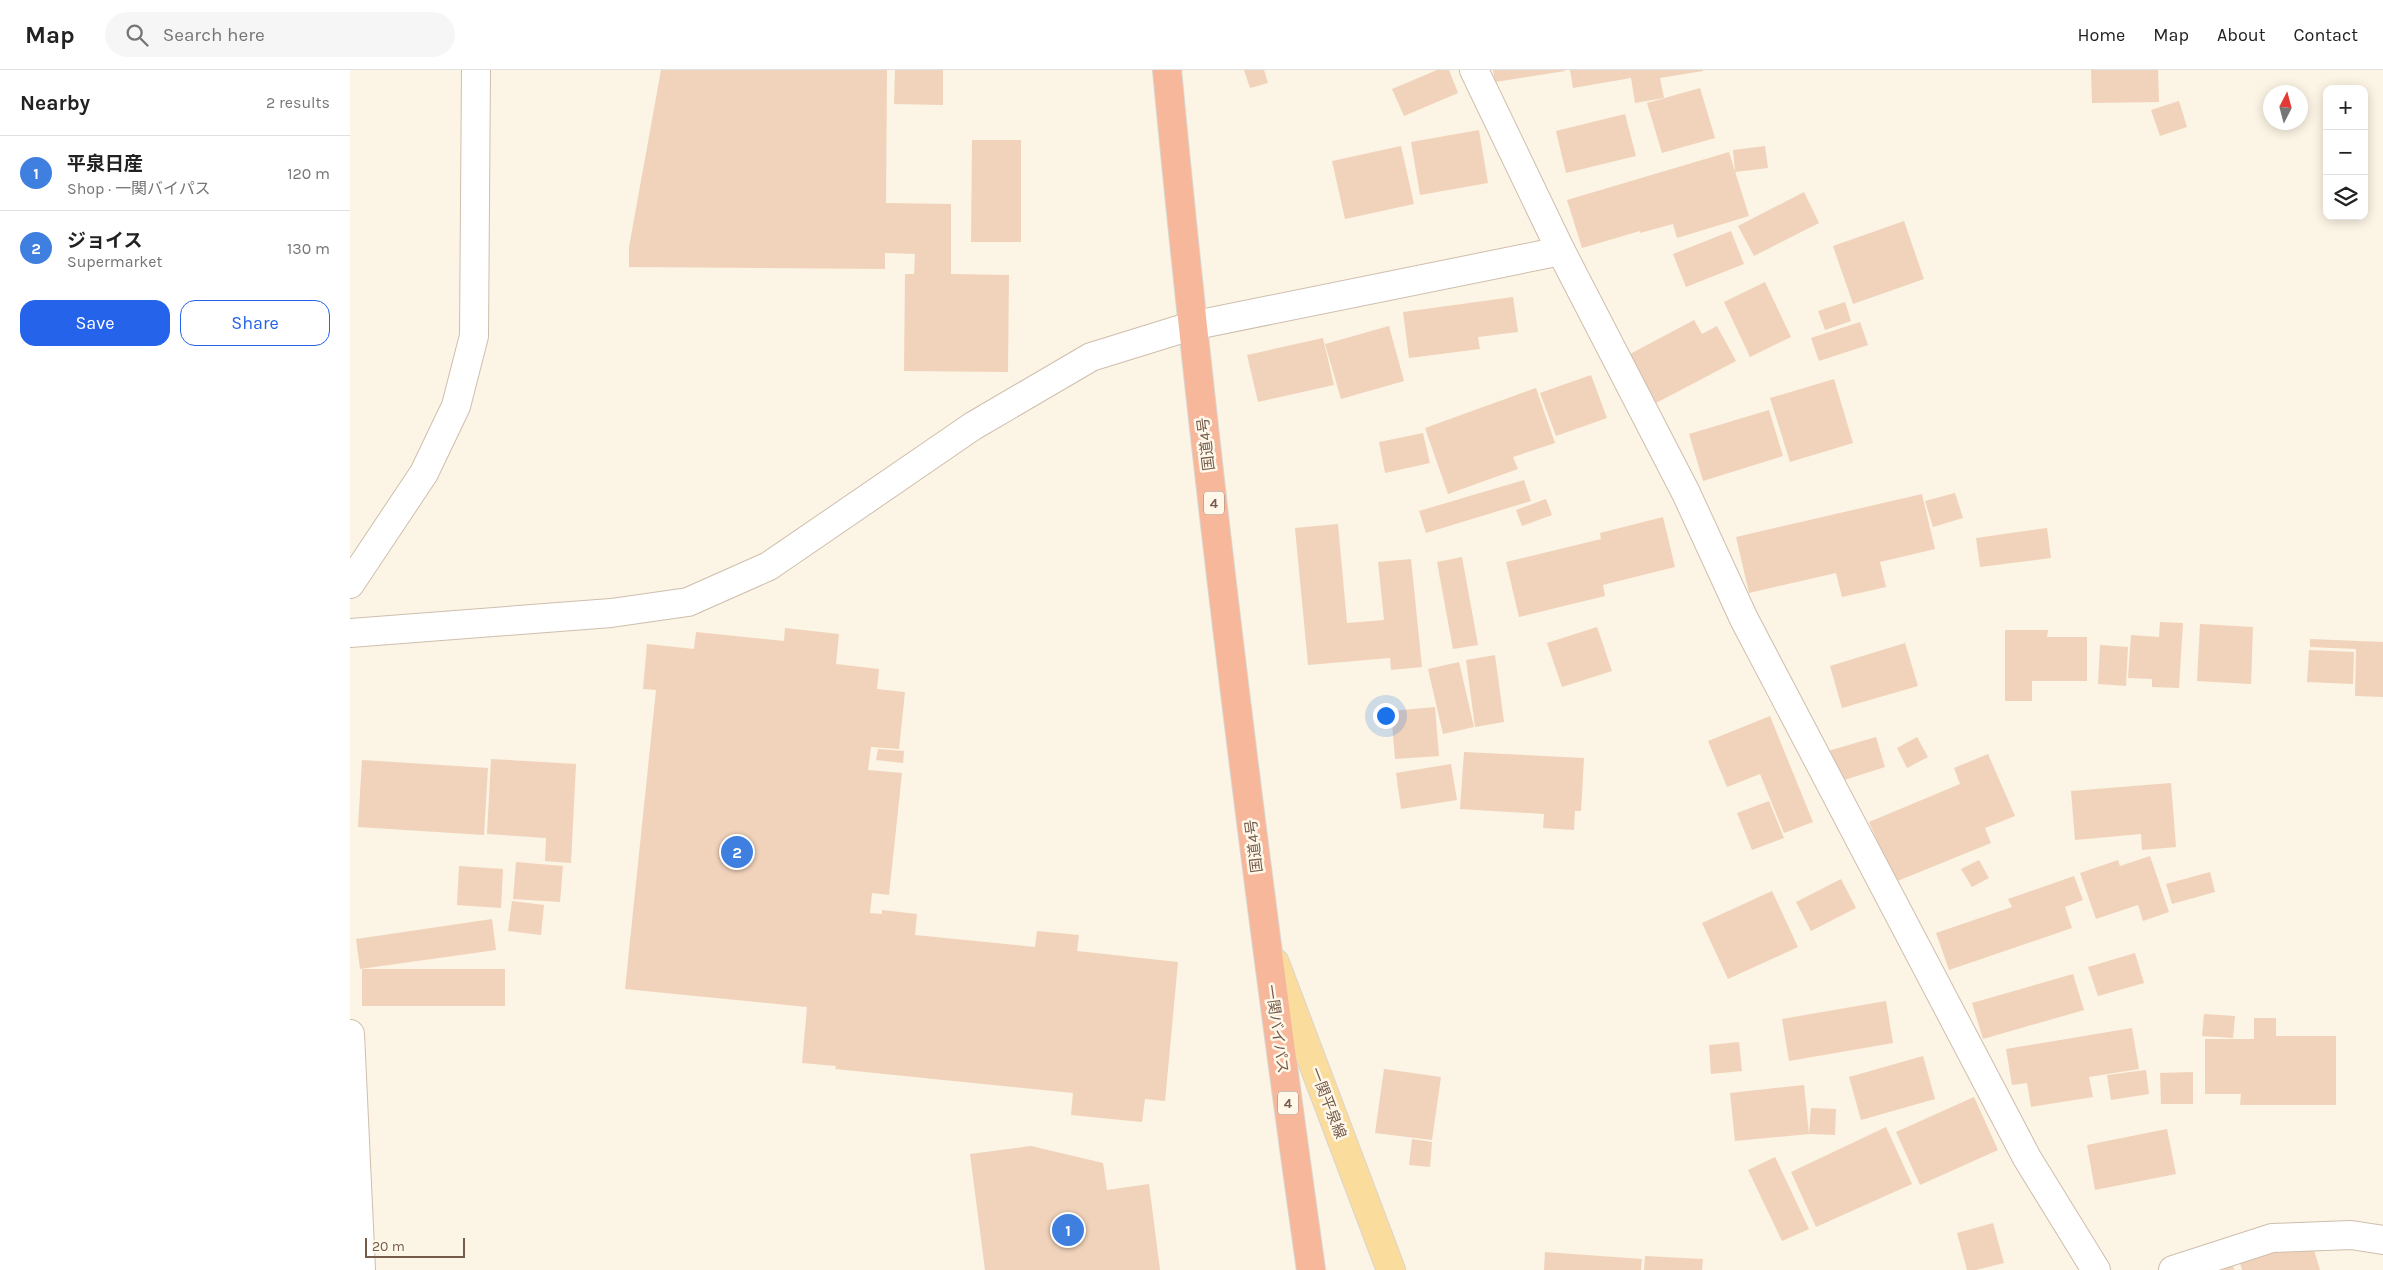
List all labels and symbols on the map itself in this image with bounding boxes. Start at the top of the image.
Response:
north arrow [2263,85,2308,130]
street label: 国道4号 [1194,416,1218,472]
road number: 4 [1204,492,1224,514]
your location [1373,703,1399,729]
street label: 国道4号 [1242,818,1266,874]
pin: 2 [721,833,753,871]
street label: 一関バイパス [1262,983,1292,1075]
street label: 一関平泉線 [1306,1065,1350,1141]
road number: 4 [1278,1091,1298,1114]
pin: 1 [1052,1211,1084,1249]
scale bar [365,1235,465,1258]

